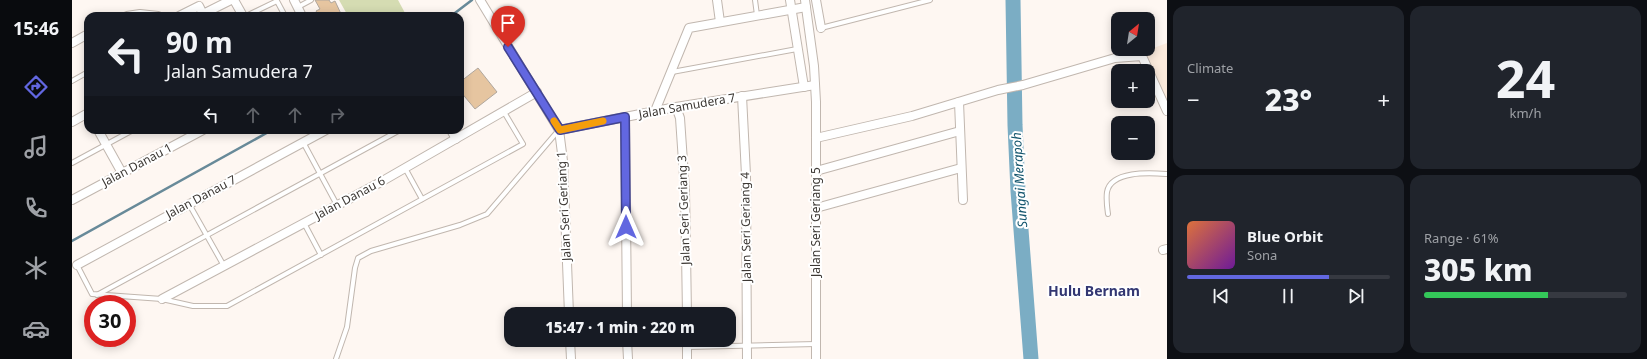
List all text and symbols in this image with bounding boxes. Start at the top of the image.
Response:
pin [491,6,525,47]
icon: arrive [497,12,519,34]
north arrow [1111,12,1155,56]
map controls [1111,12,1155,160]
text: 15:46 [13,16,59,40]
text: 90 m [166,23,233,61]
icon: left [100,28,152,80]
text: 24 [1496,42,1555,113]
text: Jalan Samudera 7 [166,59,313,83]
text: Climate [1187,59,1233,77]
button: + [1111,64,1155,108]
icon: directions [22,73,50,101]
text: 23° [1265,79,1312,120]
text: − [1187,84,1200,114]
text: + [1377,84,1390,114]
street label: Jalan Samudera 7 [636,89,737,123]
icon: left [200,104,222,126]
icon: ahead [242,104,264,126]
icon: ahead [284,104,306,126]
icon: right [326,104,348,126]
text: km/h [1510,104,1541,122]
button: − [1111,116,1155,160]
water label: Sungai Merapoh [1007,132,1031,228]
icon: music [22,133,50,161]
street label: Jalan Danau 1 [98,139,175,191]
street label: Jalan Seri Geriang 1 [552,151,575,262]
street label: Jalan Seri Geriang 3 [673,155,694,266]
street label: Jalan Seri Geriang 5 [807,167,824,278]
street label: Jalan Danau 7 [162,171,239,223]
street label: Jalan Danau 6 [311,172,388,224]
street label: Jalan Seri Geriang 4 [736,172,755,283]
icon: phone [22,194,50,222]
position arrow [605,206,647,248]
text: Blue Orbit [1247,226,1323,246]
text: Range · 61% [1424,229,1499,247]
text: Sona [1247,246,1277,264]
text: 305 km [1424,249,1533,290]
icon: climate [22,254,50,282]
district label: Hulu Bernam [1048,281,1140,300]
icon: previous [1210,285,1232,307]
icon: pause [1277,285,1299,307]
icon: next [1345,285,1367,307]
speed limit sign: 30 [84,295,136,347]
icon: car [22,315,50,343]
text: 15:47 · 1 min · 220 m [545,317,695,337]

